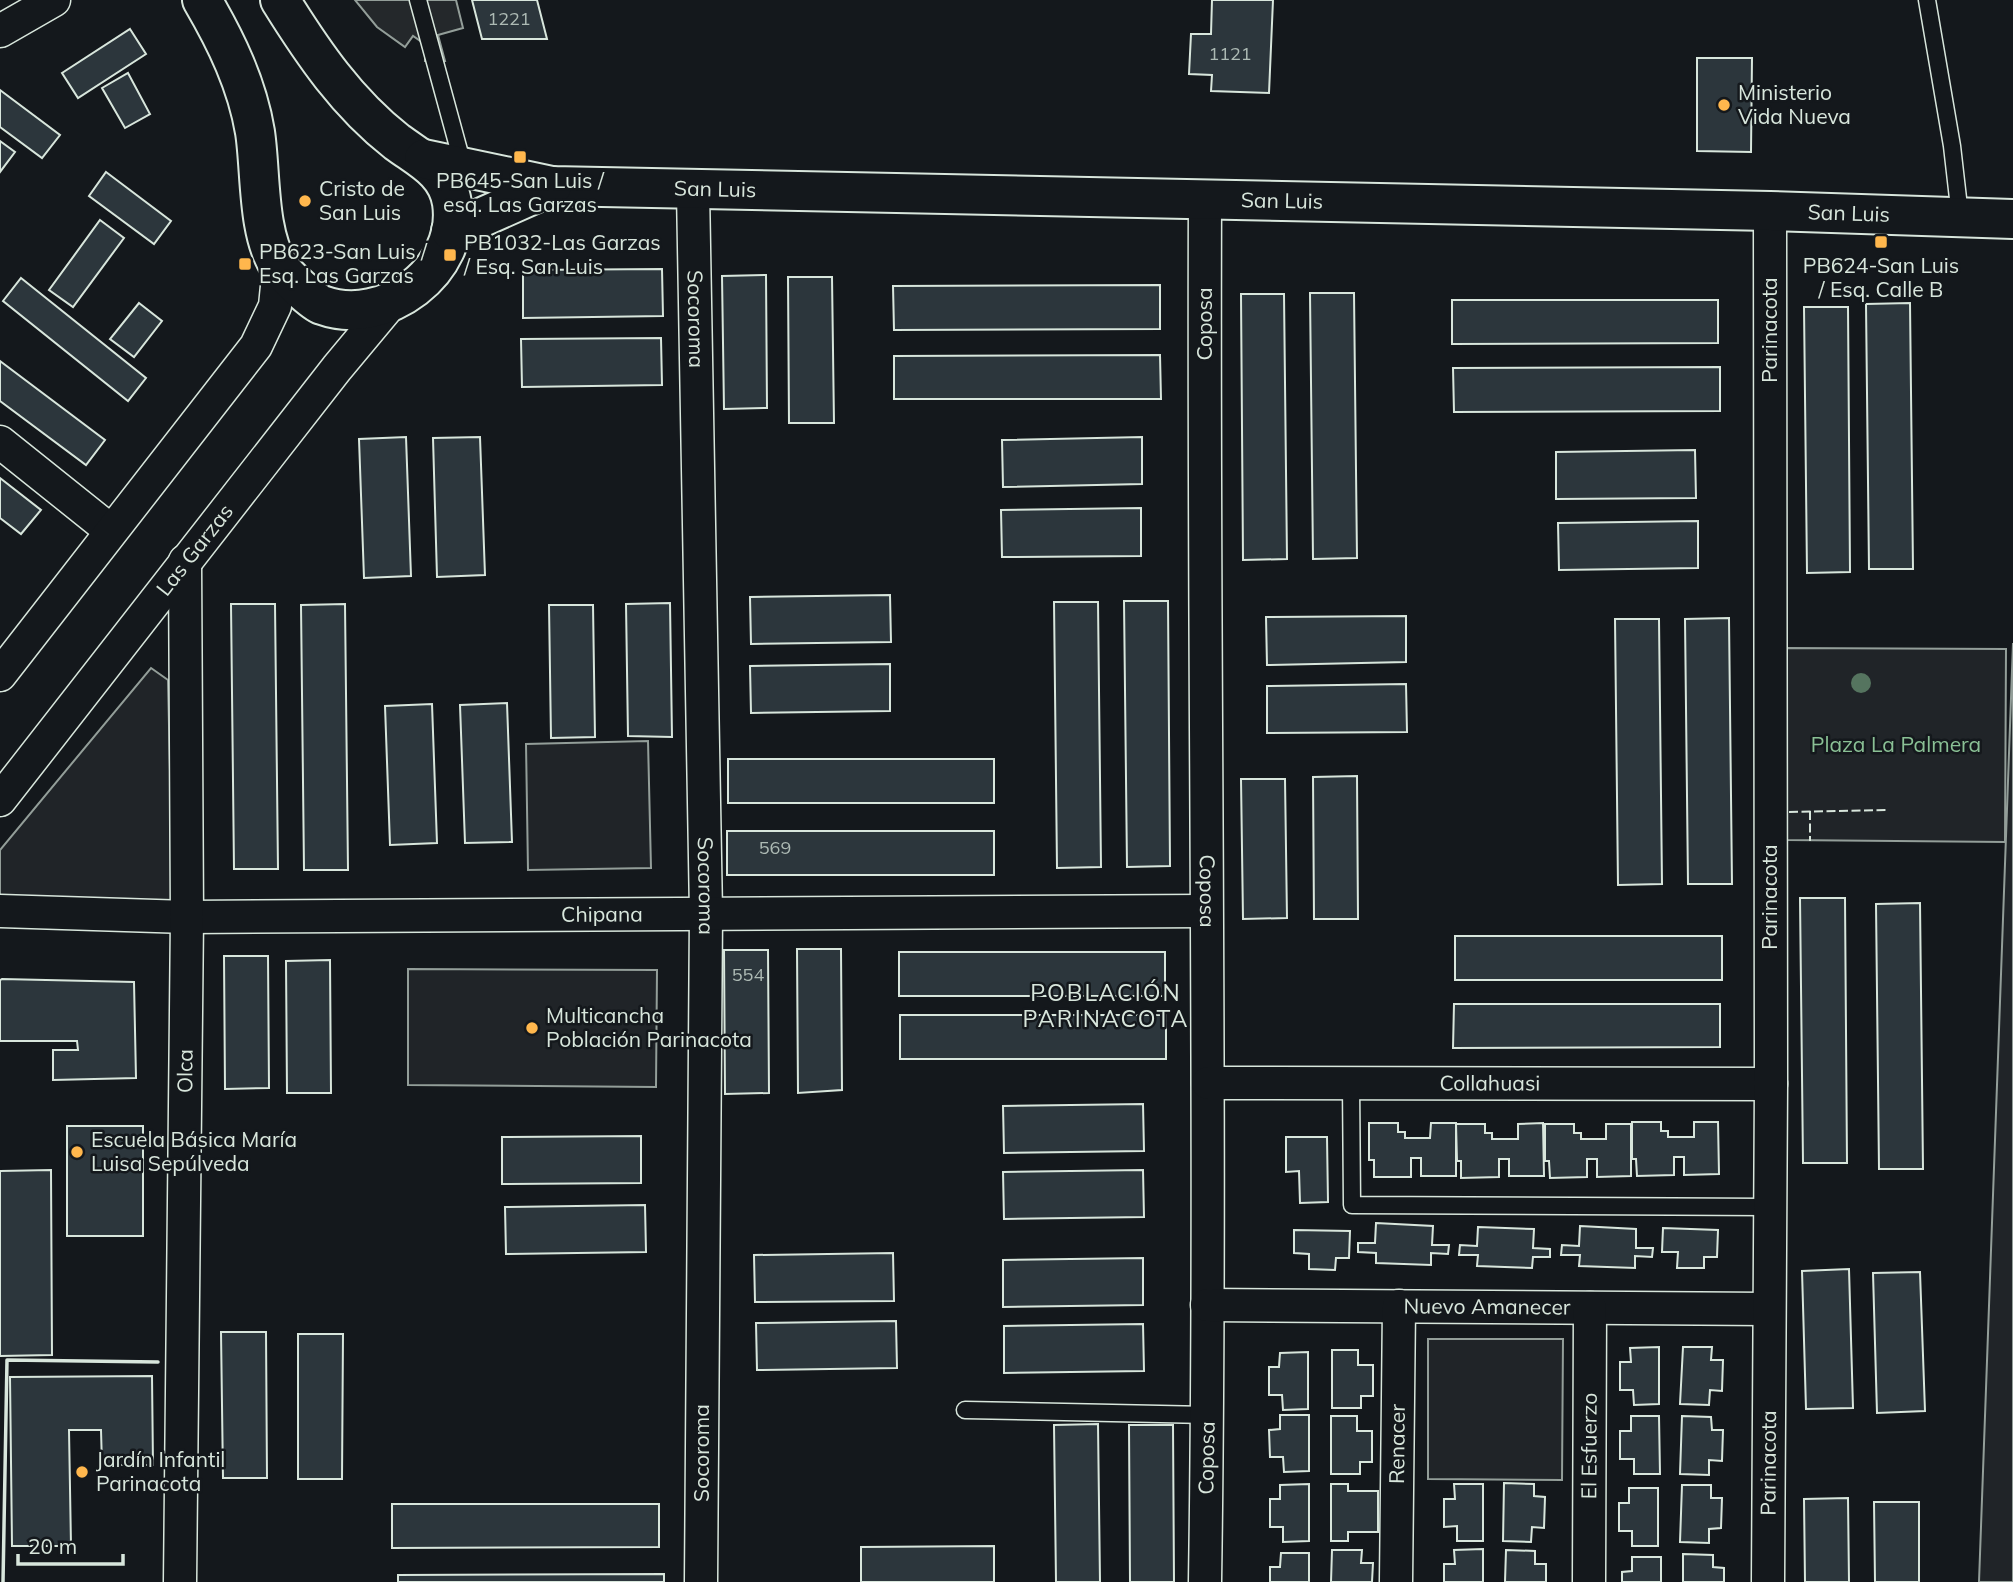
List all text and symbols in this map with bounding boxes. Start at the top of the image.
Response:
house number: 1221 [487,7,531,30]
house number: 1121 [1208,42,1252,65]
place label: Ministerio Vida Nueva [1738,79,1851,129]
marker: Ministerio Vida Nueva [1716,97,1732,113]
marker: PB645-San Luis / esq. Las Garzas [512,149,528,165]
place label: PB645-San Luis / esq. Las Garzas [436,167,605,217]
place label: Cristo de San Luis [319,175,405,225]
street label: San Luis [674,175,757,202]
street label: San Luis [1241,186,1323,214]
marker: Cristo de San Luis [297,193,313,209]
street label: San Luis [1807,198,1890,227]
place label: PB1032-Las Garzas / Esq. San Luis [463,229,661,279]
marker: PB624-San Luis / Esq. Calle B [1873,234,1889,250]
place label: PB623-San Luis / Esq. Las Garzas [259,238,428,288]
marker: PB1032-Las Garzas / Esq. San Luis [442,247,458,263]
place label: PB624-San Luis / Esq. Calle B [1803,252,1959,302]
marker: PB623-San Luis / Esq. Las Garzas [237,256,253,272]
street label: Socoroma [682,270,710,368]
street label: Parinacota [1756,277,1782,383]
street label: Coposa [1191,287,1217,361]
street label: Las Garzas [150,498,238,601]
park label: Plaza La Palmera [1811,731,1981,757]
house number: 569 [759,836,791,859]
street label: Socoroma [693,837,720,935]
street label: Parinacota [1756,844,1782,950]
street label: Coposa [1195,854,1221,928]
street label: Chipana [561,900,643,927]
house number: 554 [732,963,764,986]
district label: POBLACIÓN PARINACOTA [1023,978,1189,1033]
place label: Multicancha Población Parinacota [546,1002,752,1052]
marker: Multicancha Población Parinacota [524,1020,540,1036]
street label: Olca [171,1049,198,1093]
street label: Collahuasi [1440,1069,1540,1096]
place label: Escuela Básica María Luisa Sepúlveda [91,1126,297,1176]
marker: Escuela Básica María Luisa Sepúlveda [69,1144,85,1160]
street label: Nuevo Amanecer [1403,1292,1571,1320]
street label: El Esfuerzo [1575,1393,1602,1499]
street label: Socoroma [688,1404,714,1502]
street label: Renacer [1383,1404,1410,1484]
street label: Parinacota [1754,1410,1781,1516]
street label: Coposa [1192,1421,1220,1495]
place label: Jardín Infantil Parinacota [96,1446,225,1496]
marker: Jardín Infantil Parinacota [74,1464,90,1480]
scale bar [18,1522,122,1566]
text: 20 m [28,1533,77,1559]

